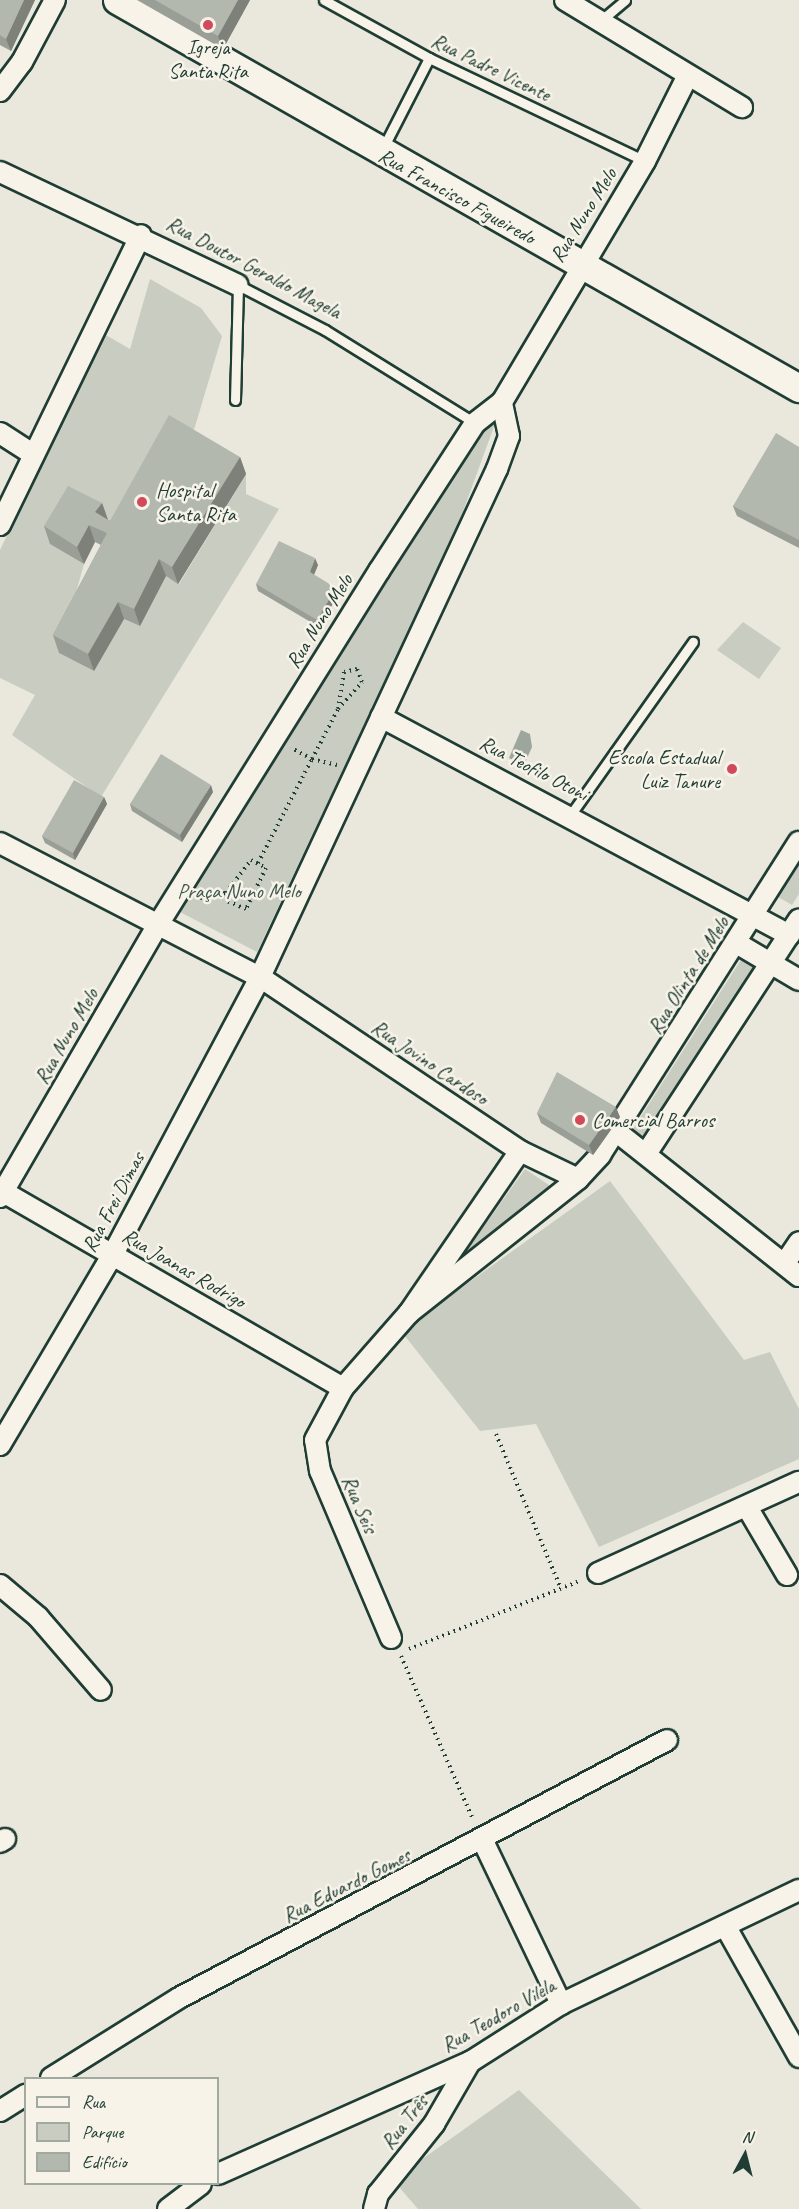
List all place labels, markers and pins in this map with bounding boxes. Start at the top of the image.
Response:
marker: Igreja Santa Rita [201,18,215,32]
place label: Igreja Santa Rita [168,34,248,84]
place label: Hospital Santa Rita [156,477,236,527]
marker: Hospital Santa Rita [133,493,151,511]
place label: Escola Estadual Luiz Tanure [607,744,720,794]
marker: Escola Estadual Luiz Tanure [725,762,739,776]
place label: Comercial Barros [592,1107,715,1133]
marker: Comercial Barros [573,1113,587,1127]

